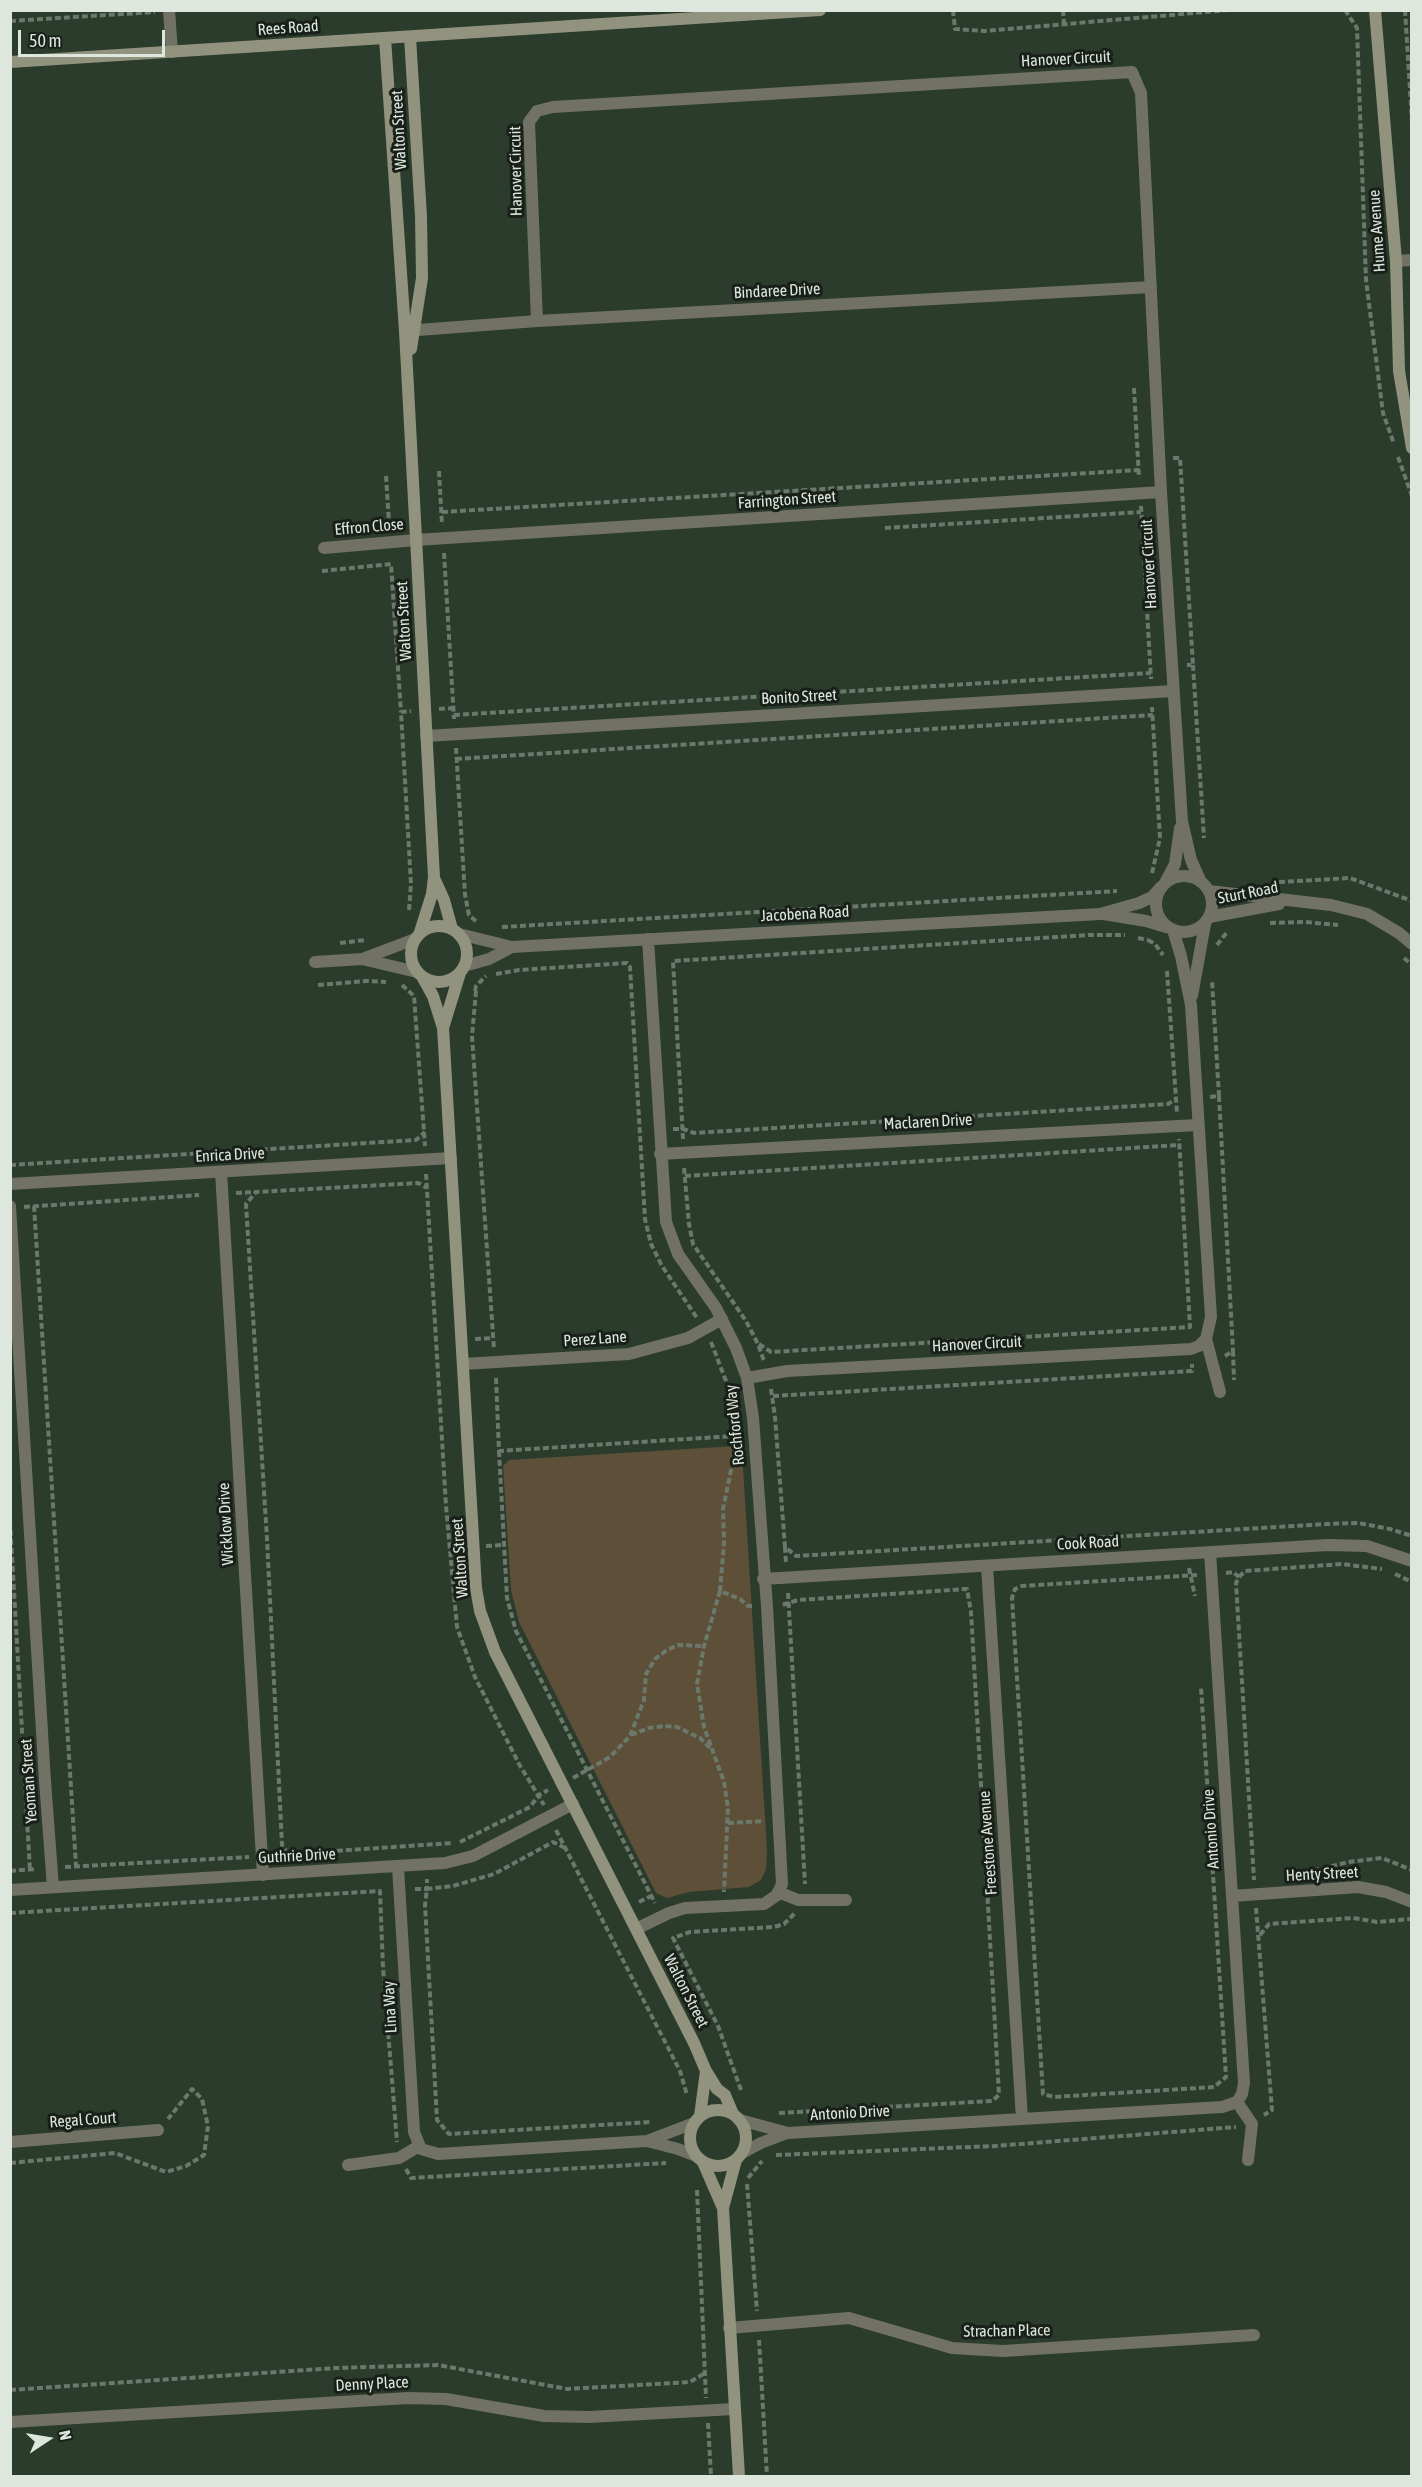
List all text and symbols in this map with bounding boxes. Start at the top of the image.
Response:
street label: Rees Road [257,16,319,40]
scale bar [21,18,168,56]
text: 50 m [29,30,61,51]
street label: Hanover Circuit [1021,47,1111,71]
street label: Walton Street [387,90,411,170]
street label: Hanover Circuit [506,126,526,216]
street label: Hume Avenue [1365,189,1389,273]
street label: Bindaree Drive [733,279,821,303]
street label: Farrington Street [737,487,837,513]
street label: Effron Close [334,514,404,540]
street label: Hanover Circuit [1137,519,1161,609]
street label: Walton Street [392,581,416,661]
street label: Bonito Street [761,685,837,709]
street label: Sturt Road [1216,878,1280,908]
street label: Jacobena Road [760,902,850,926]
street label: Maclaren Drive [883,1110,973,1134]
street label: Enrica Drive [195,1144,265,1166]
street label: Perez Lane [563,1327,627,1351]
street label: Hanover Circuit [932,1332,1022,1356]
street label: Rochford Way [721,1384,749,1466]
street label: Wicklow Drive [214,1482,238,1566]
street label: Walton Street [448,1518,472,1598]
street label: Cook Road [1057,1532,1119,1554]
street label: Yeoman Street [16,1738,42,1824]
street label: Antonio Drive [1199,1789,1223,1869]
street label: Freestone Avenue [975,1790,1001,1896]
street label: Guthrie Drive [258,1844,336,1868]
street label: Henty Street [1285,1863,1359,1885]
street label: Walton Street [659,1951,713,2031]
street label: Lina Way [379,1980,401,2034]
street label: Antonio Drive [810,2101,890,2125]
street label: Regal Court [49,2108,117,2132]
street label: Strachan Place [963,2321,1051,2341]
street label: Denny Place [335,2372,409,2396]
north arrow [18,2409,78,2469]
text: N [56,2429,75,2442]

